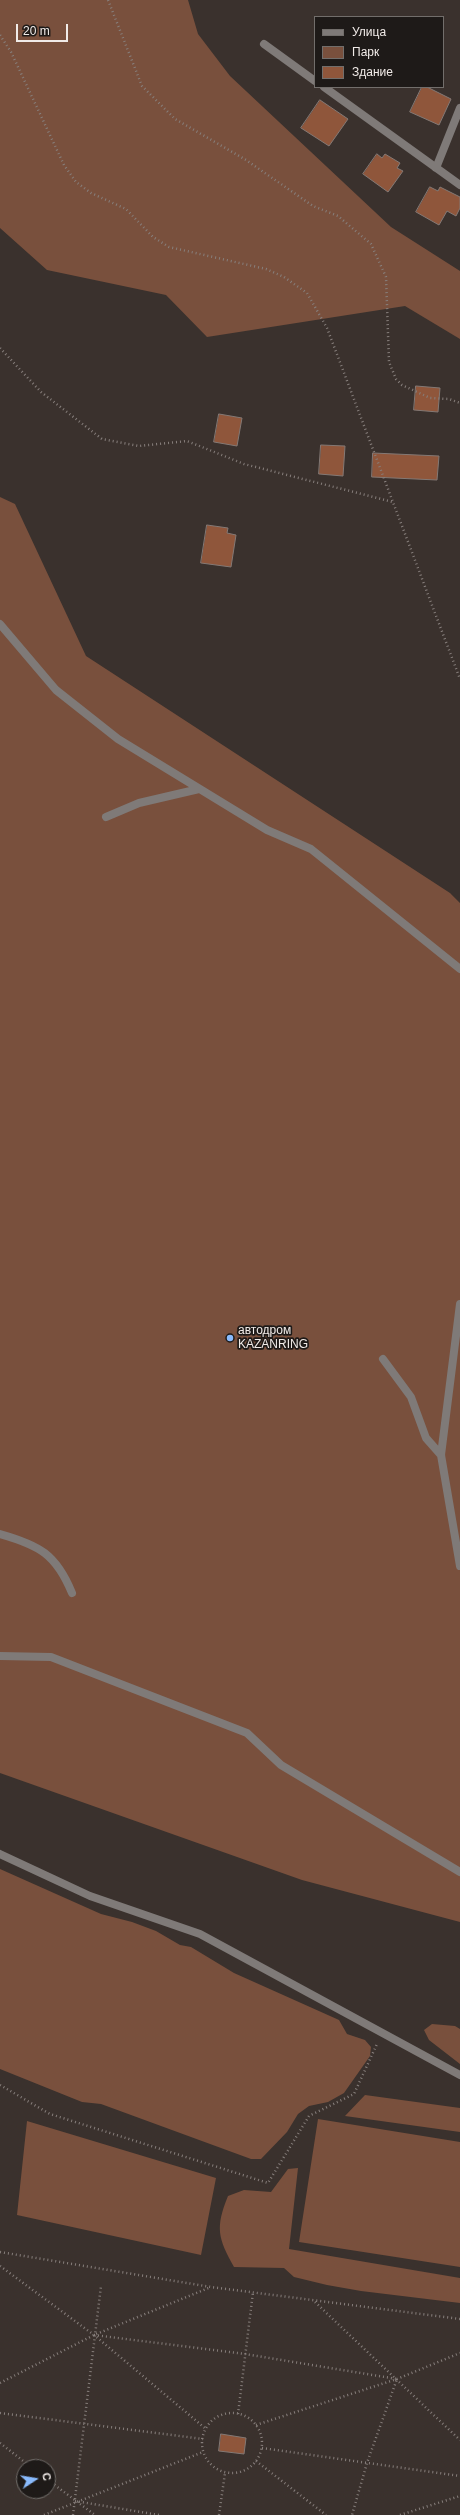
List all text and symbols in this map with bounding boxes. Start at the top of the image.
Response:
scale bar [18,16,70,42]
legend [314,16,444,88]
text: 20 m [23,24,50,38]
text: Улица [352,25,386,39]
text: Парк [352,45,379,59]
text: Здание [352,65,393,79]
place label: автодром KAZANRING [238,1324,308,1352]
marker: автодром KAZANRING [225,1333,235,1343]
north arrow [16,2459,56,2499]
text: С [40,2472,53,2482]

